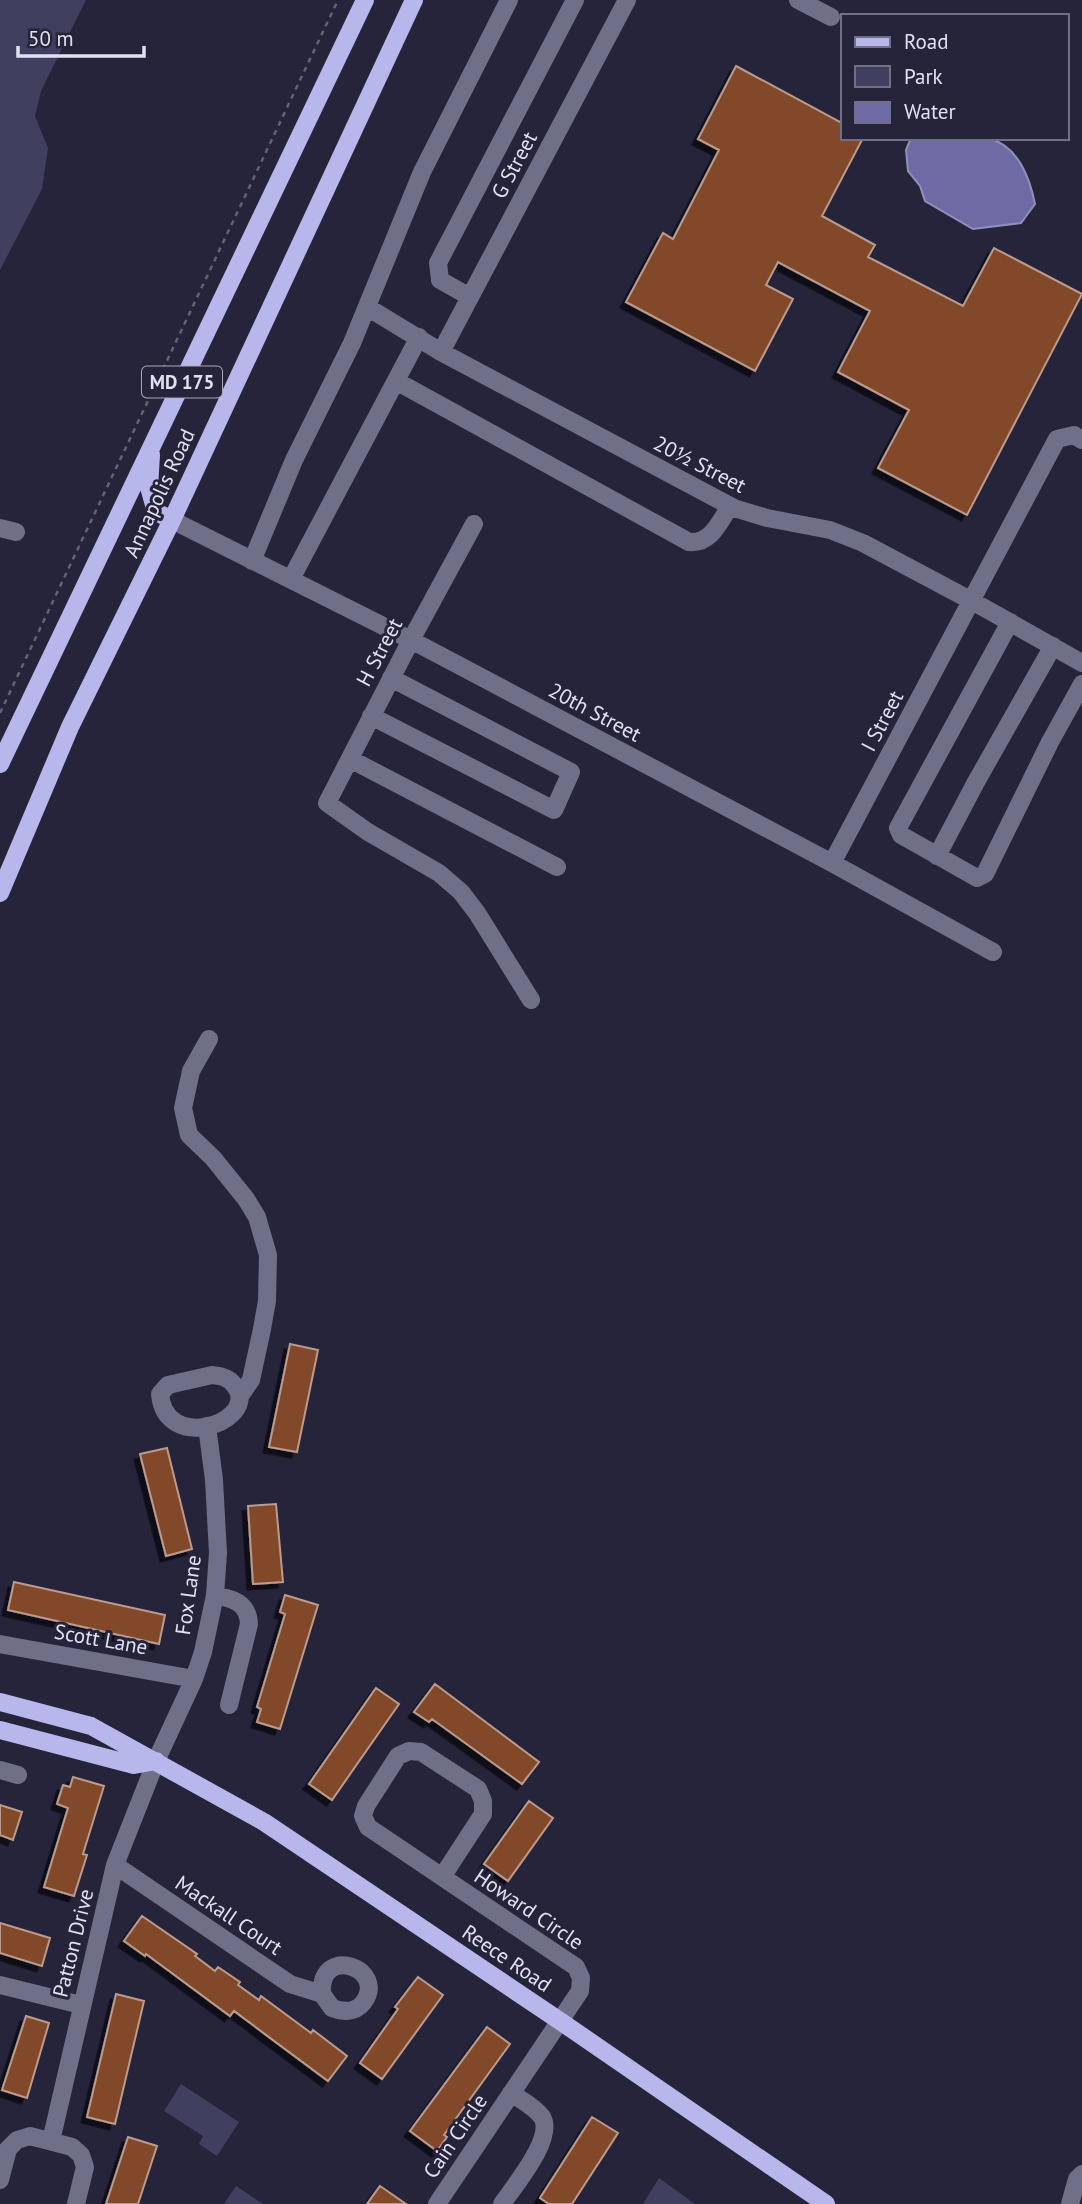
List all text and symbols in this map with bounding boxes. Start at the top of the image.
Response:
scale bar [18,14,144,58]
legend [841,14,1068,140]
text: 50 m [28,25,74,52]
text: Road [904,28,948,55]
text: Park [904,63,943,90]
text: Water [904,98,956,125]
street label: G Street [485,127,543,203]
road number: MD 175 [142,366,222,398]
street label: Annapolis Road [117,424,201,562]
street label: 20½ Street [649,429,751,499]
street label: H Street [350,613,408,691]
street label: 20th Street [544,676,646,748]
street label: I Street [855,686,909,756]
street label: Fox Lane [169,1553,207,1637]
street label: Scott Lane [52,1618,150,1660]
street label: Howard Circle [469,1863,589,1955]
street label: Mackall Court [170,1869,288,1961]
street label: Patton Drive [46,1886,100,2000]
street label: Reece Road [457,1918,557,1998]
street label: Cain Circle [417,2089,493,2183]

